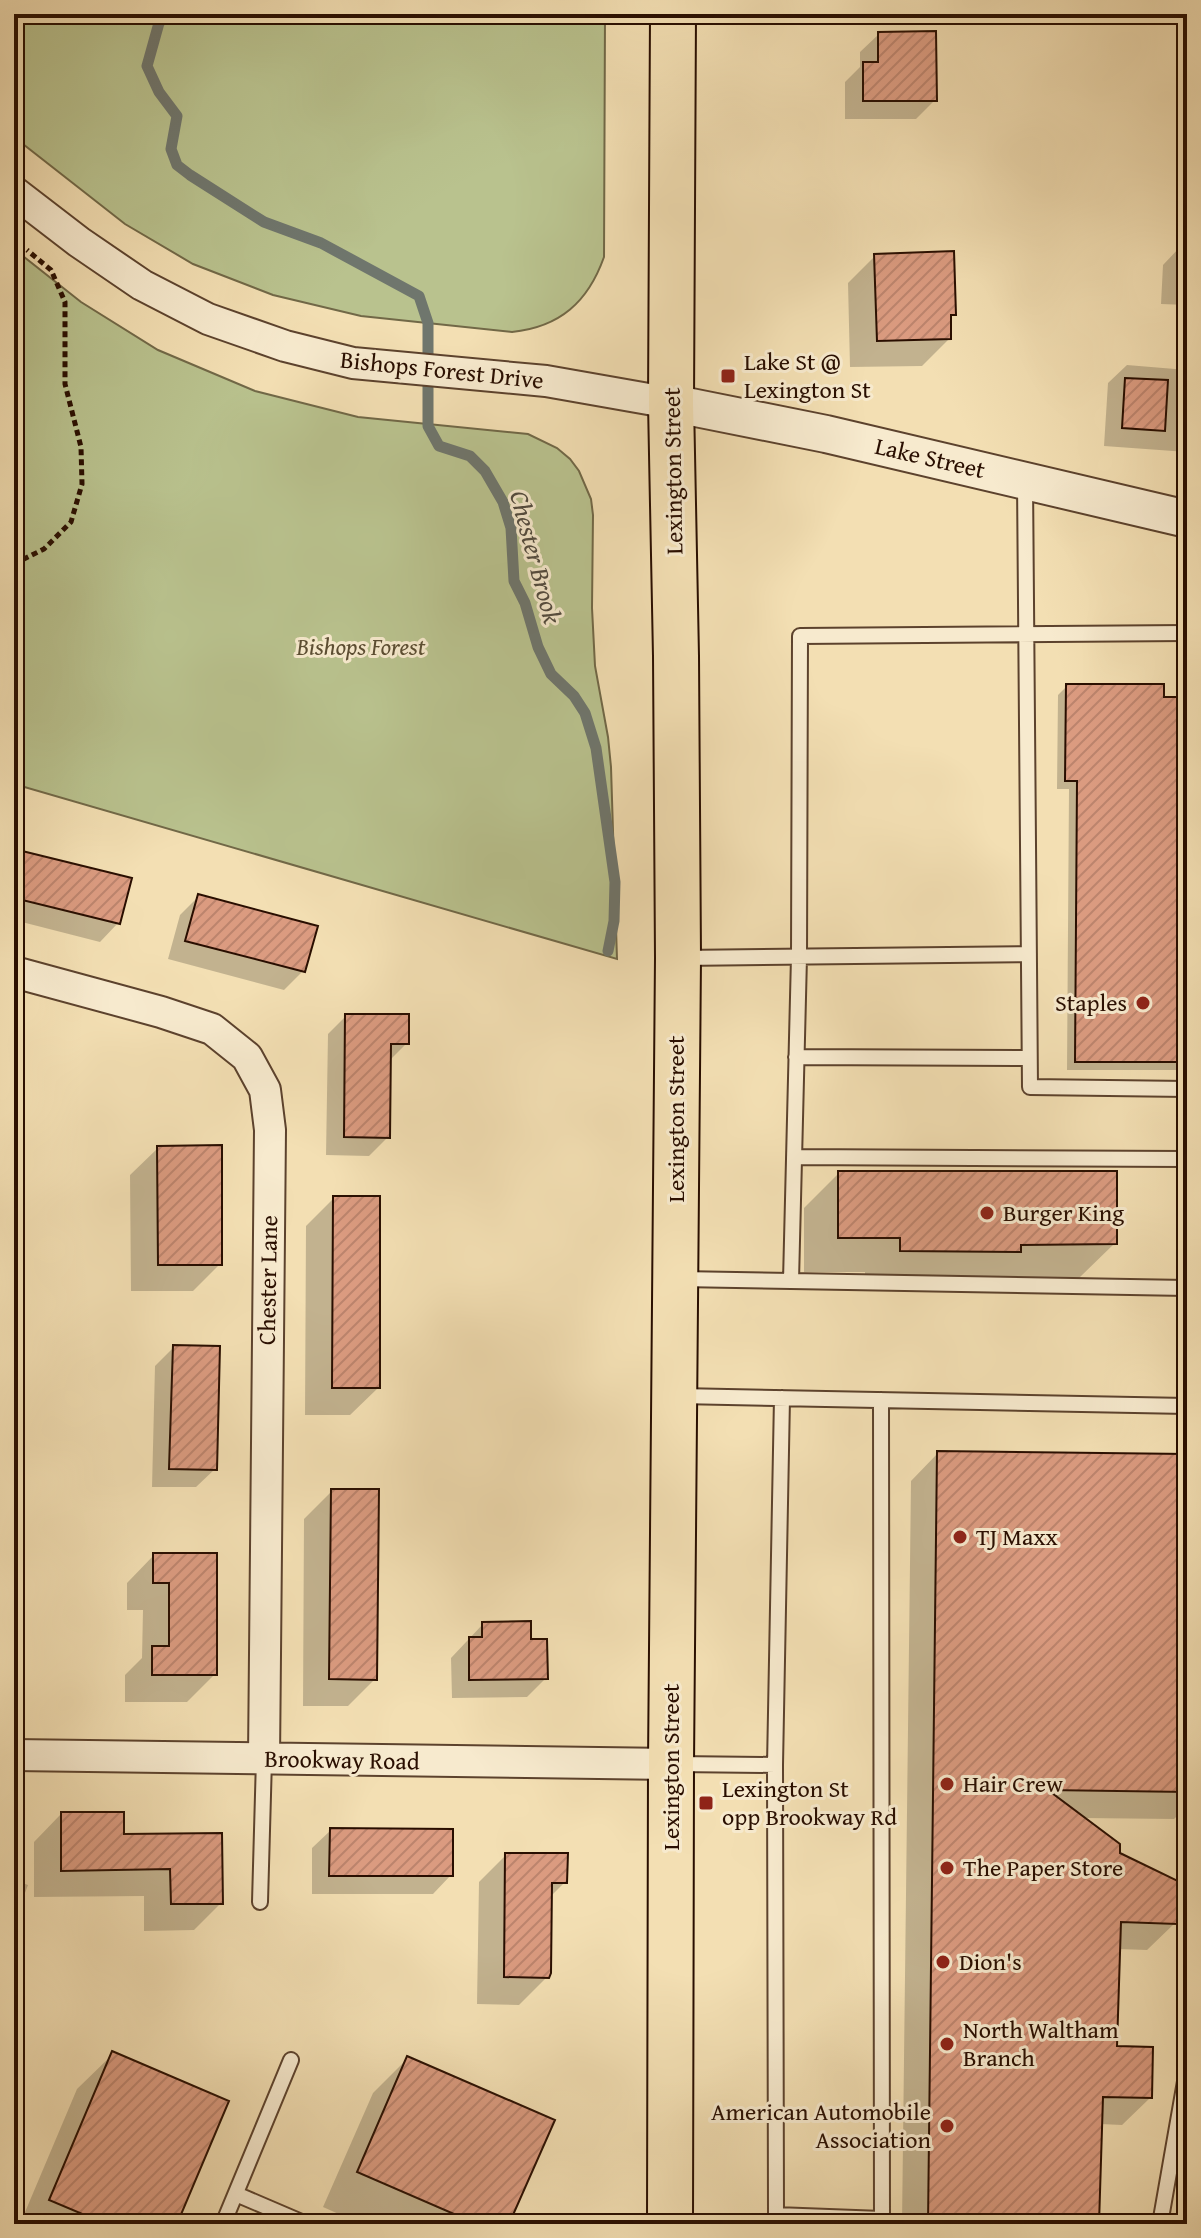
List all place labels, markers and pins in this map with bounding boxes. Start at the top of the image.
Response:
place label: Lake St @ Lexington St [744,344,871,407]
marker: Lake St @ Lexington St [719,367,737,385]
place label: Staples [1055,985,1127,1020]
marker: Staples [1134,994,1152,1012]
place label: Burger King [1003,1195,1124,1230]
marker: Burger King [978,1204,996,1222]
place label: TJ Maxx [976,1519,1059,1554]
marker: TJ Maxx [951,1528,969,1546]
place label: Hair Crew [963,1766,1063,1801]
place label: Lexington St opp Brookway Rd [722,1771,897,1834]
marker: Hair Crew [938,1775,956,1793]
marker: Lexington St opp Brookway Rd [697,1794,715,1812]
place label: The Paper Store [963,1850,1123,1885]
marker: The Paper Store [938,1859,956,1877]
place label: Dion's [959,1944,1022,1979]
marker: Dion's [934,1953,952,1971]
place label: North Waltham Branch [963,2012,1119,2075]
marker: North Waltham Branch [938,2035,956,2053]
place label: American Automobile Association [711,2094,932,2157]
marker: American Automobile Association [938,2117,956,2135]

